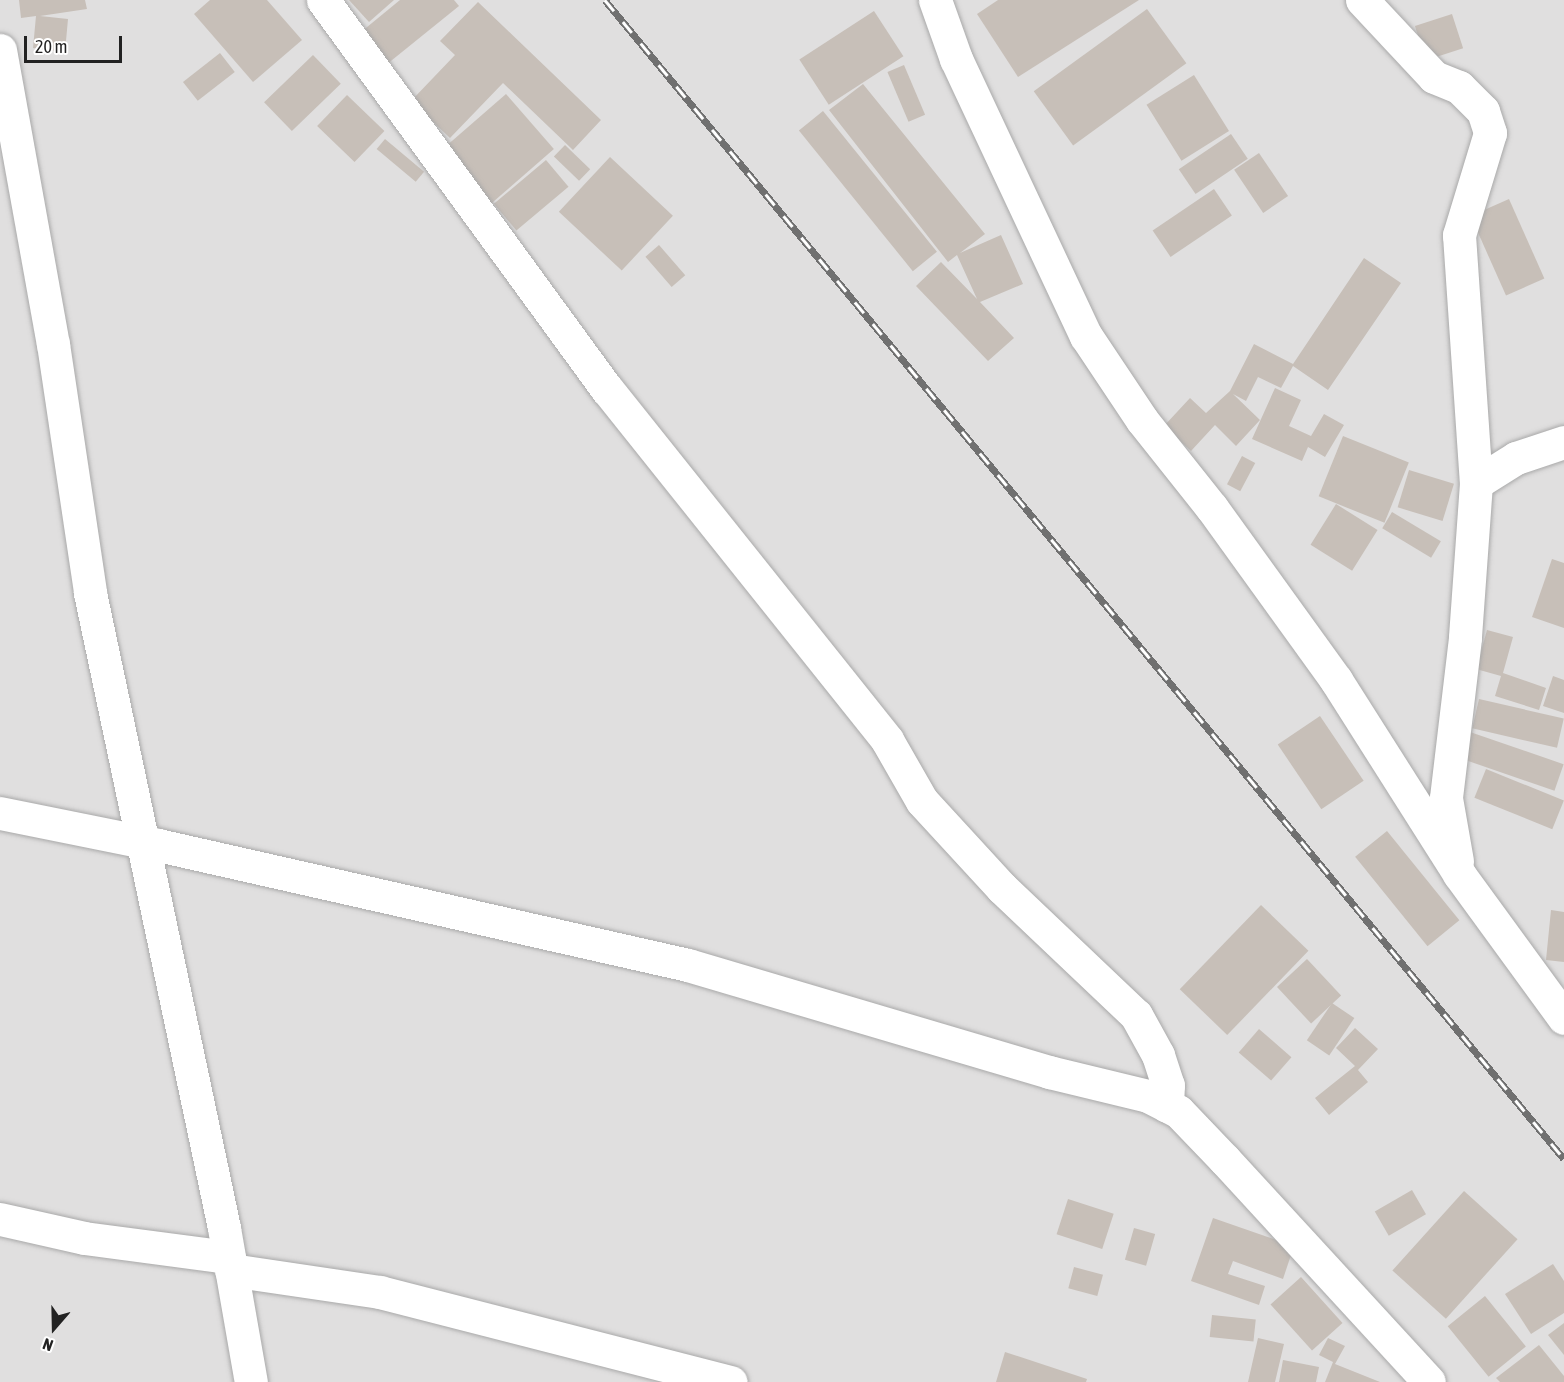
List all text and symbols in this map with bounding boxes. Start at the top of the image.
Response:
scale bar [27,24,124,62]
text: 20 m [35,36,67,57]
north arrow [24,1298,84,1358]
text: N [40,1335,55,1355]

